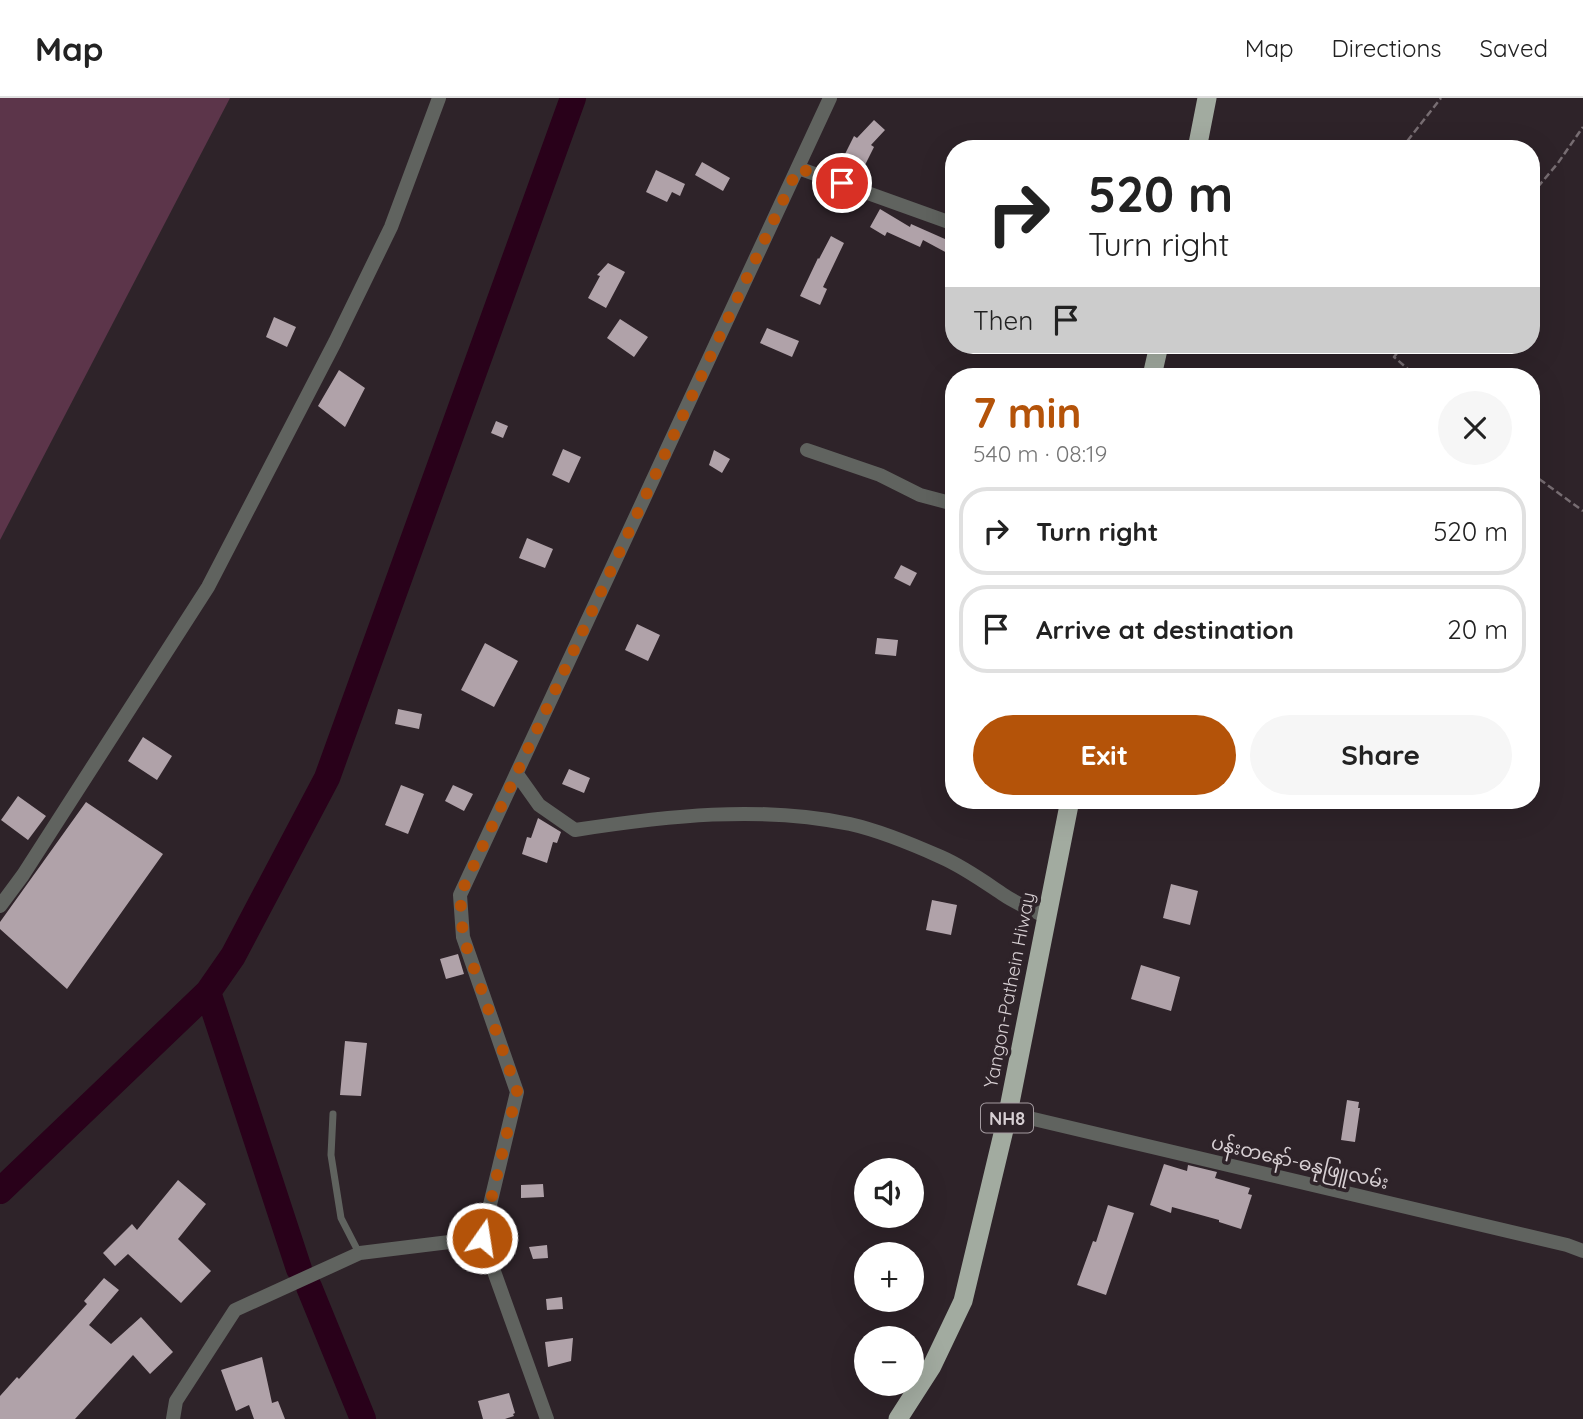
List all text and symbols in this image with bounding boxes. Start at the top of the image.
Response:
text: Map [35,28,103,69]
text: Map [1245,33,1294,63]
text: Directions [1332,33,1442,63]
text: Saved [1480,33,1548,63]
pin [812,153,872,213]
text: 520 m [1088,163,1233,224]
icon: arrive [823,164,861,202]
icon: right [973,168,1064,259]
text: Turn right [1088,224,1229,264]
icon: arrive [1047,301,1085,339]
text: Then [973,304,1033,337]
text: 7 min [973,386,1082,439]
button: close [1438,391,1512,465]
text: 540 m · 08:19 [973,439,1107,468]
icon: right [977,512,1015,550]
text: Turn right [1036,515,1158,548]
text: 520 m [1433,515,1508,548]
icon: arrive [977,610,1015,648]
text: Arrive at destination [1036,613,1294,646]
text: 20 m [1447,613,1508,646]
button: Exit [973,715,1236,795]
button: Share [1250,715,1512,795]
street label: Yangon-Pathein Hiway [978,890,1040,1090]
road number: NH8 [981,1104,1033,1133]
street label: ပန်းတနော်-ဓနုဖြူလမ်း [1208,1128,1392,1199]
map controls [854,1158,924,1396]
button: sound [854,1158,924,1228]
position arrow [445,1201,519,1275]
button: + [854,1242,924,1312]
button: − [854,1326,924,1396]

